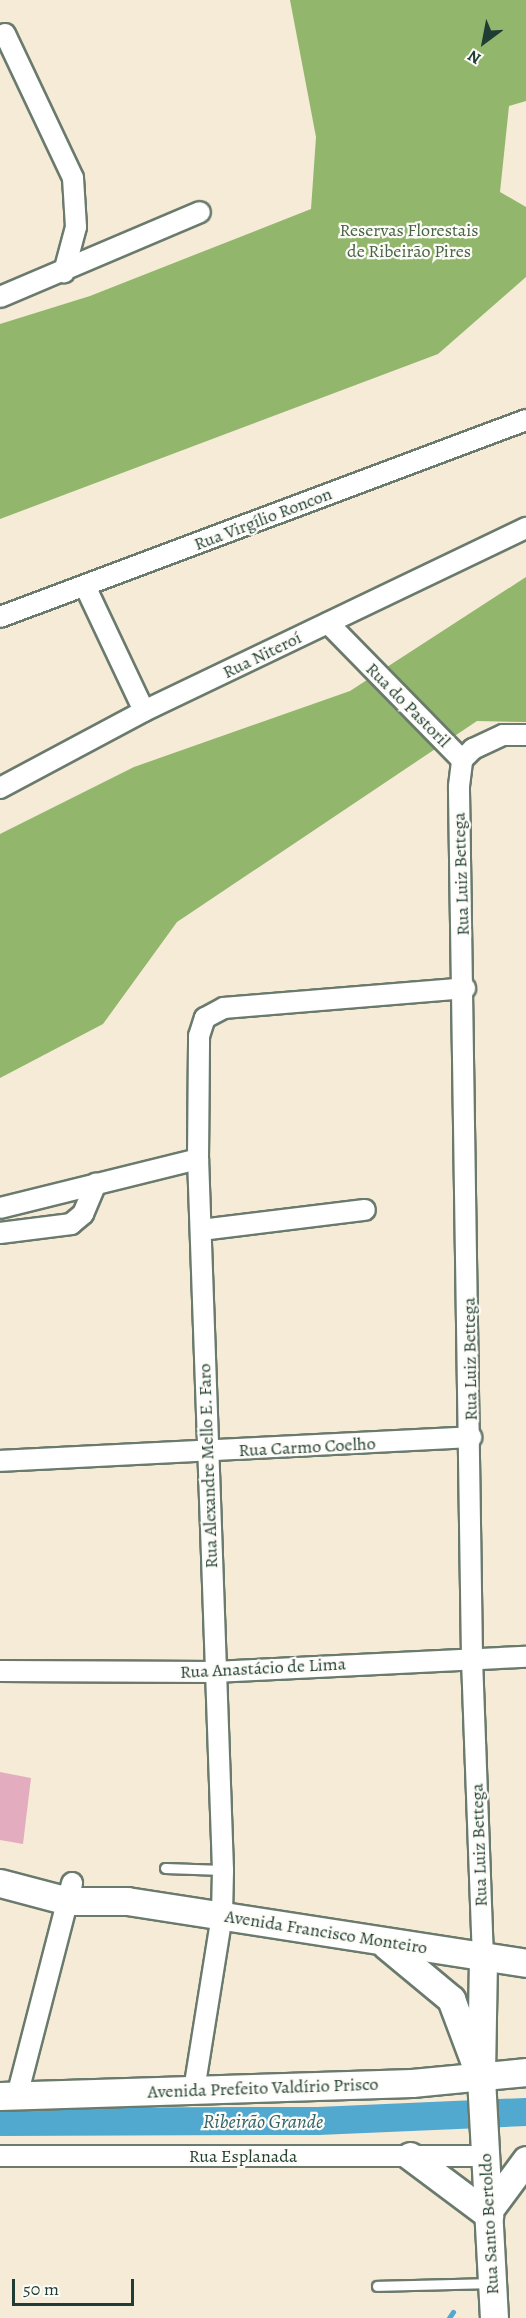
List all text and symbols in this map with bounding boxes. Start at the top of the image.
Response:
north arrow [454,12,514,72]
text: N [464,45,485,70]
park label: Reservas Florestais de Ribeirão Pires [339,220,479,262]
street label: Rua Virgílio Roncon [191,483,335,555]
street label: Rua Niteroí [219,627,305,683]
street label: Rua do Pastoril [361,658,455,752]
street label: Rua Luiz Bettega [448,812,474,936]
street label: Rua Luiz Bettega [458,1297,482,1421]
street label: Rua Alexandre Mello E. Faro [194,1363,222,1569]
street label: Rua Carmo Coelho [238,1433,376,1461]
street label: Rua Anastácio de Lima [179,1653,347,1683]
street label: Rua Luiz Bettega [466,1783,492,1907]
street label: Avenida Francisco Monteiro [223,1905,429,1959]
street label: Avenida Prefeito Valdírio Prisco [147,2073,379,2103]
water label: Ribeirão Grande [203,2109,323,2133]
street label: Rua Esplanada [189,2145,297,2167]
street label: Rua Santo Bertoldo [475,2153,503,2295]
scale bar [15,2267,136,2305]
text: 50 m [23,2277,59,2301]

